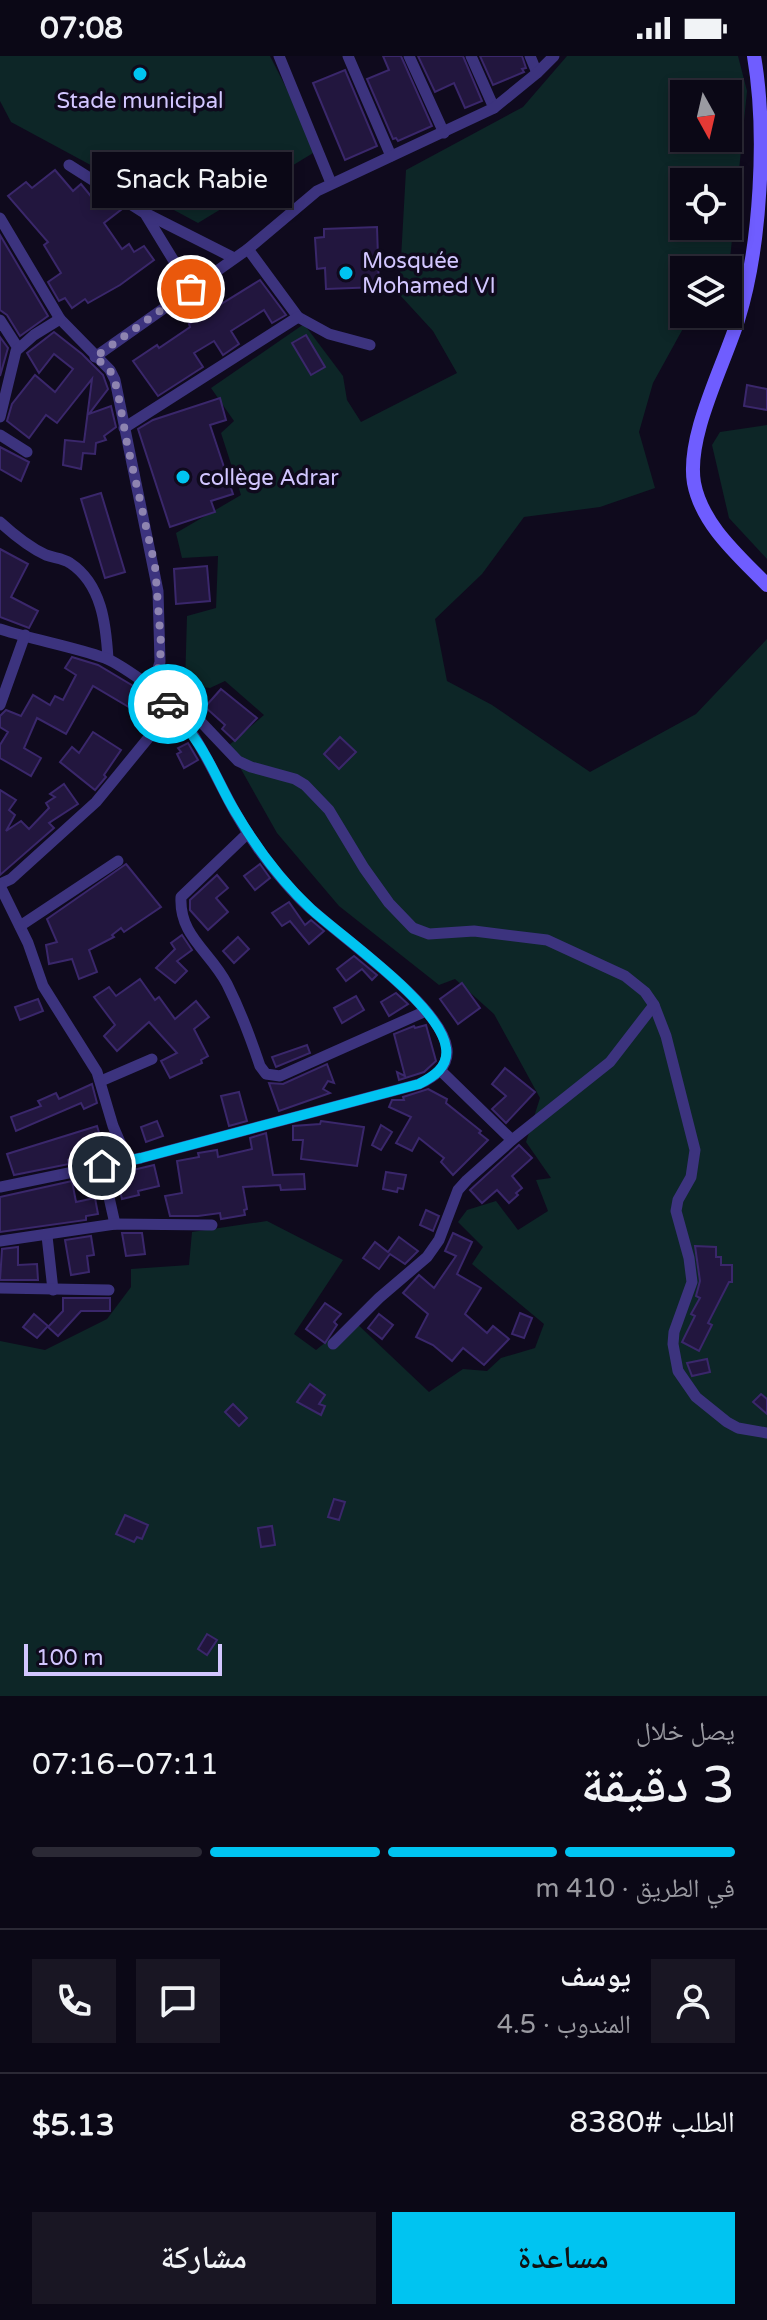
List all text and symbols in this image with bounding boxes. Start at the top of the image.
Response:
text: 07:08 [40,10,123,47]
marker: Stade municipal [131,65,149,83]
north arrow [670,80,742,152]
map controls [670,80,742,328]
place label: Stade municipal [56,88,224,114]
callout: Snack Rabie [91,153,291,209]
text: Snack Rabie [116,164,268,195]
button: locate [670,168,742,240]
place label: Mosquée Mohamed VI [362,248,496,299]
pin [157,255,225,323]
button: layers [670,256,742,328]
marker: Mosquée Mohamed VI [337,264,355,282]
icon: bag [169,267,213,311]
place label: collège Adrar [199,465,339,491]
marker: collège Adrar [174,468,192,486]
courier [128,664,208,744]
icon: car [146,682,190,726]
pin [68,1132,136,1200]
icon: home [80,1144,124,1188]
scale bar [24,1640,222,1676]
text: 100 m [36,1645,103,1671]
text: يصل خلال [636,1716,735,1747]
text: 07:11–07:16 [32,1746,219,1783]
text: 3 دقيقة [581,1754,735,1817]
text: في الطريق · 410 m [535,1873,735,1904]
text: يوسف [560,1958,631,1995]
button: phone [32,1959,116,2043]
button: chat [136,1959,220,2043]
button: person [651,1959,735,2043]
text: المندوب · 4.5 [497,2009,631,2040]
text: الطلب #8380 [569,2104,735,2141]
text: $5.13 [32,2107,115,2144]
button: مشاركة [32,2212,376,2304]
button: مساعدة [392,2212,735,2304]

